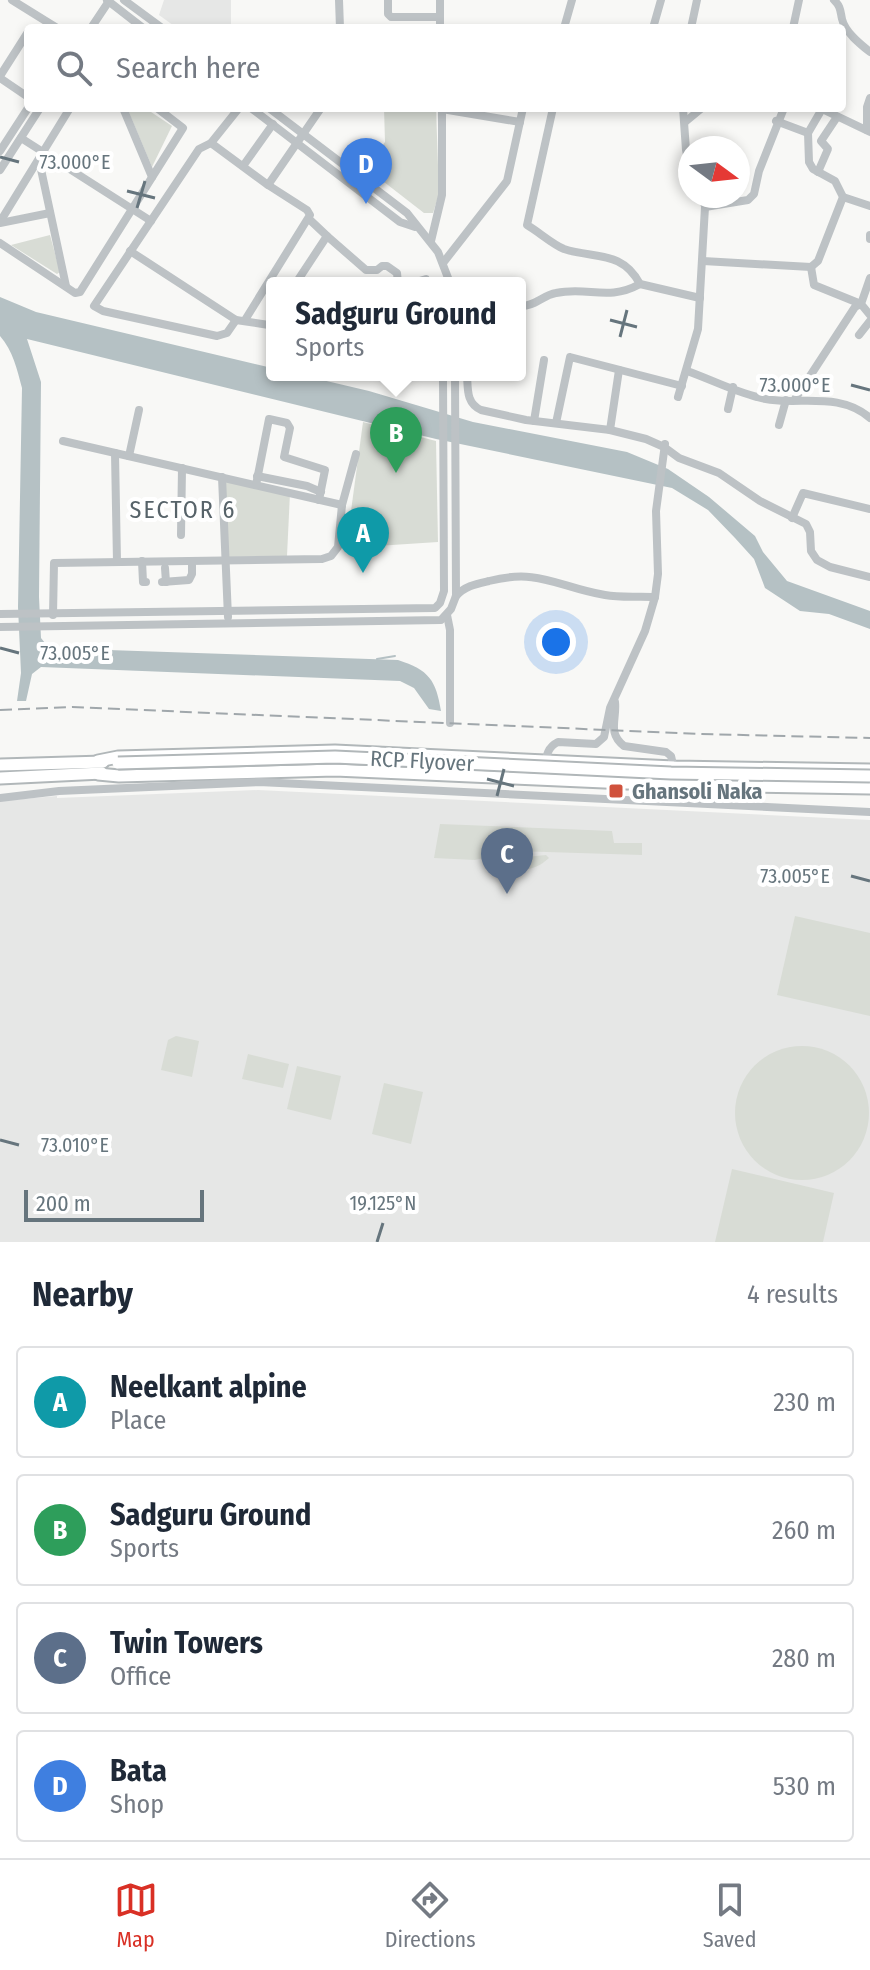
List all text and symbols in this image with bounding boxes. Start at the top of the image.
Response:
search box [24,24,846,112]
icon: search [52,46,96,90]
text: Search here [116,50,261,86]
north arrow [678,136,750,208]
pin: D [340,138,392,204]
text: 73.000°E [40,150,111,174]
popup [266,277,526,381]
text: Sadguru Ground [295,296,497,332]
text: Sports [295,332,364,363]
text: 73.000°E [760,373,831,397]
pin: B [370,407,422,473]
district label: SECTOR 6 [130,496,236,524]
pin: A [337,507,389,573]
your location [536,622,576,662]
text: 73.005°E [40,641,110,665]
street label: RCP Flyover [369,745,475,777]
place label: Ghansoli Naka [632,778,763,805]
marker: Ghansoli Naka [607,782,625,800]
pin: C [481,828,533,894]
text: 73.005°E [760,864,830,888]
text: 73.010°E [41,1133,109,1157]
scale bar [24,1186,204,1222]
text: 200 m [36,1190,91,1217]
text: 19.125°N [350,1191,416,1215]
text: Nearby [32,1274,133,1315]
text: 4 results [747,1279,838,1310]
text: Neelkant alpine [110,1369,307,1405]
text: A [53,1387,67,1418]
text: 230 m [773,1387,836,1418]
text: Place [110,1405,166,1436]
text: Sadguru Ground [110,1497,311,1533]
text: B [53,1515,67,1546]
text: 260 m [772,1515,836,1546]
text: Sports [110,1533,179,1564]
text: Twin Towers [110,1625,263,1661]
text: C [53,1643,67,1674]
text: 280 m [772,1643,836,1674]
text: Office [110,1661,171,1692]
text: Bata [110,1753,167,1789]
text: D [52,1771,68,1802]
text: 530 m [773,1771,836,1802]
text: Shop [110,1789,164,1820]
tab: Map [114,1878,158,1953]
tab: Directions [385,1878,476,1953]
tab: Saved [703,1878,756,1953]

